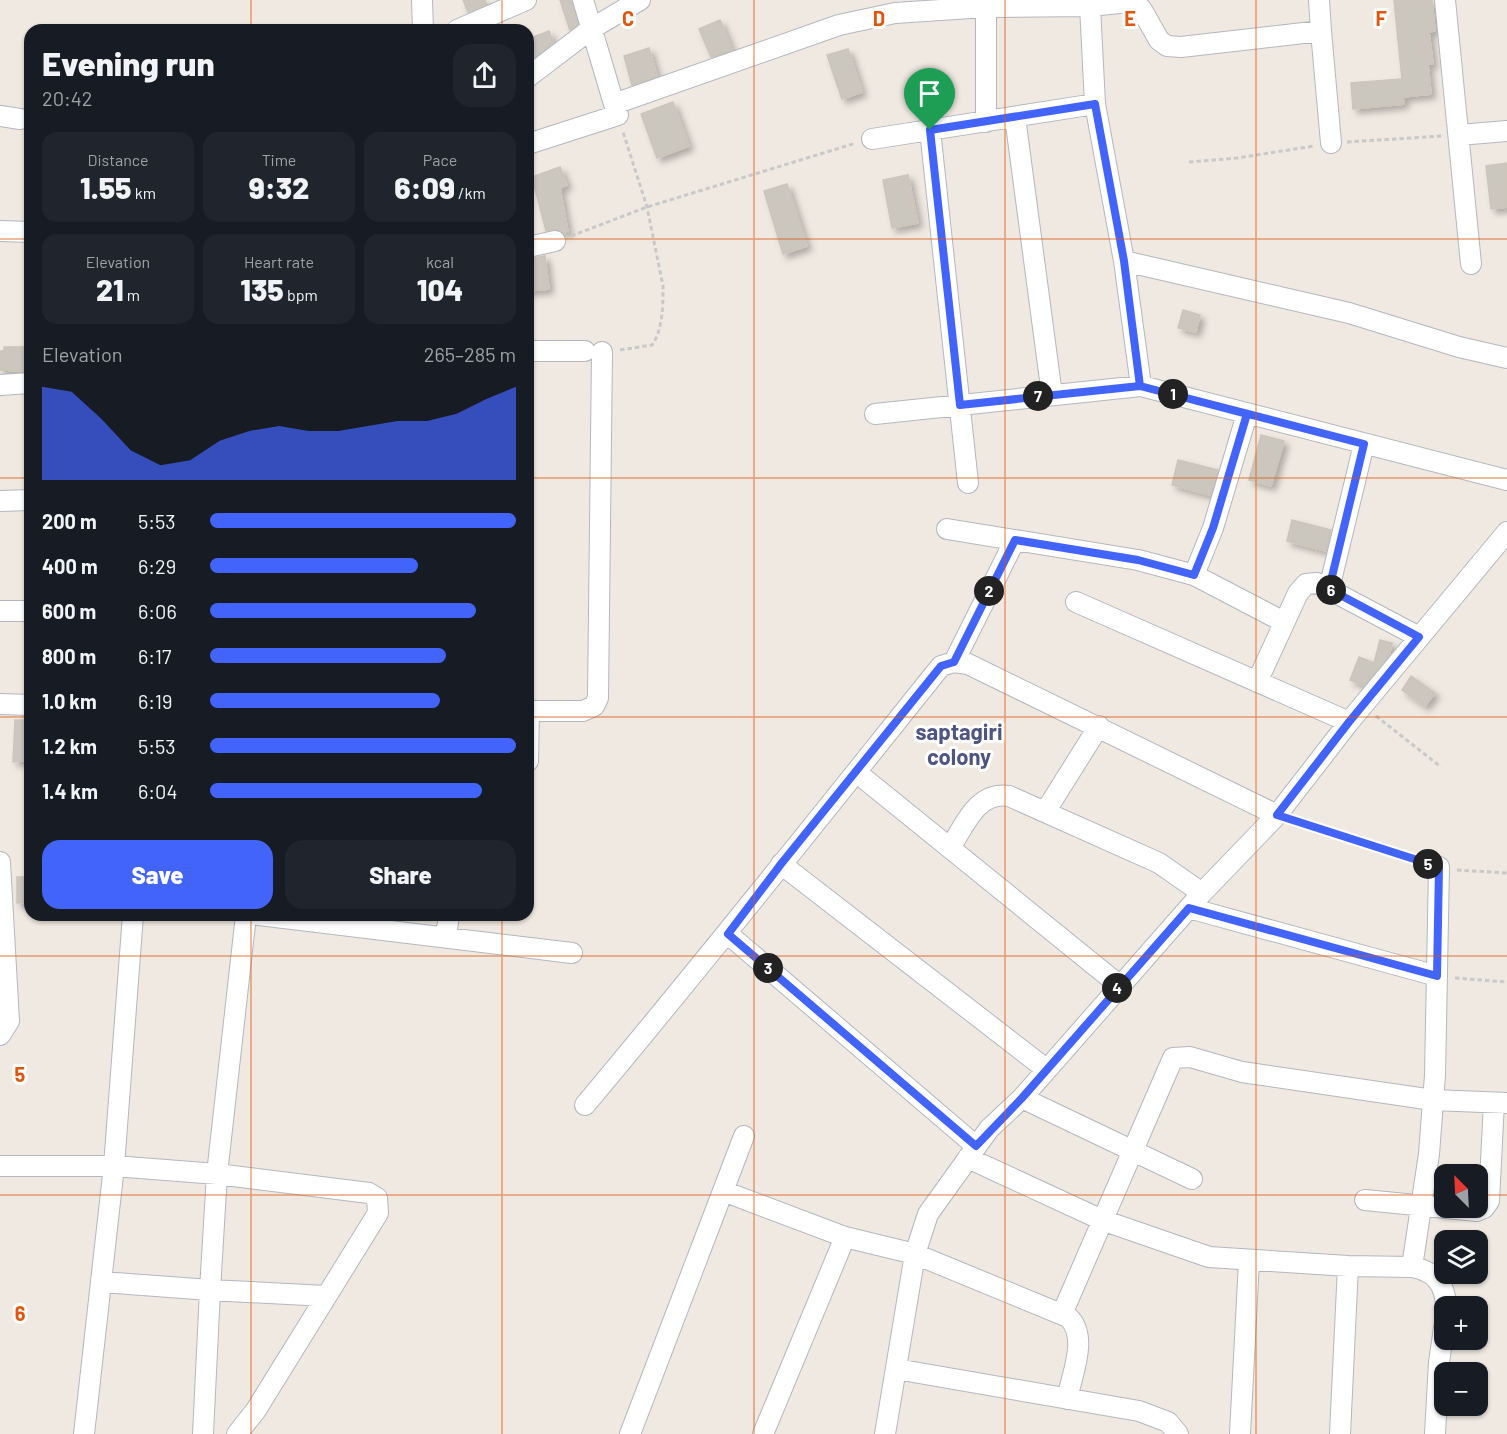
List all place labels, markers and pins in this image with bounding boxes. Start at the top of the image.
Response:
pin [904,68,955,130]
pin: 1 [1158,379,1188,409]
pin: 7 [1023,381,1053,411]
pin: 6 [1316,575,1346,605]
pin: 2 [974,576,1004,606]
pin: 5 [1413,849,1443,879]
pin: 3 [753,953,783,983]
pin: 4 [1102,973,1132,1003]

